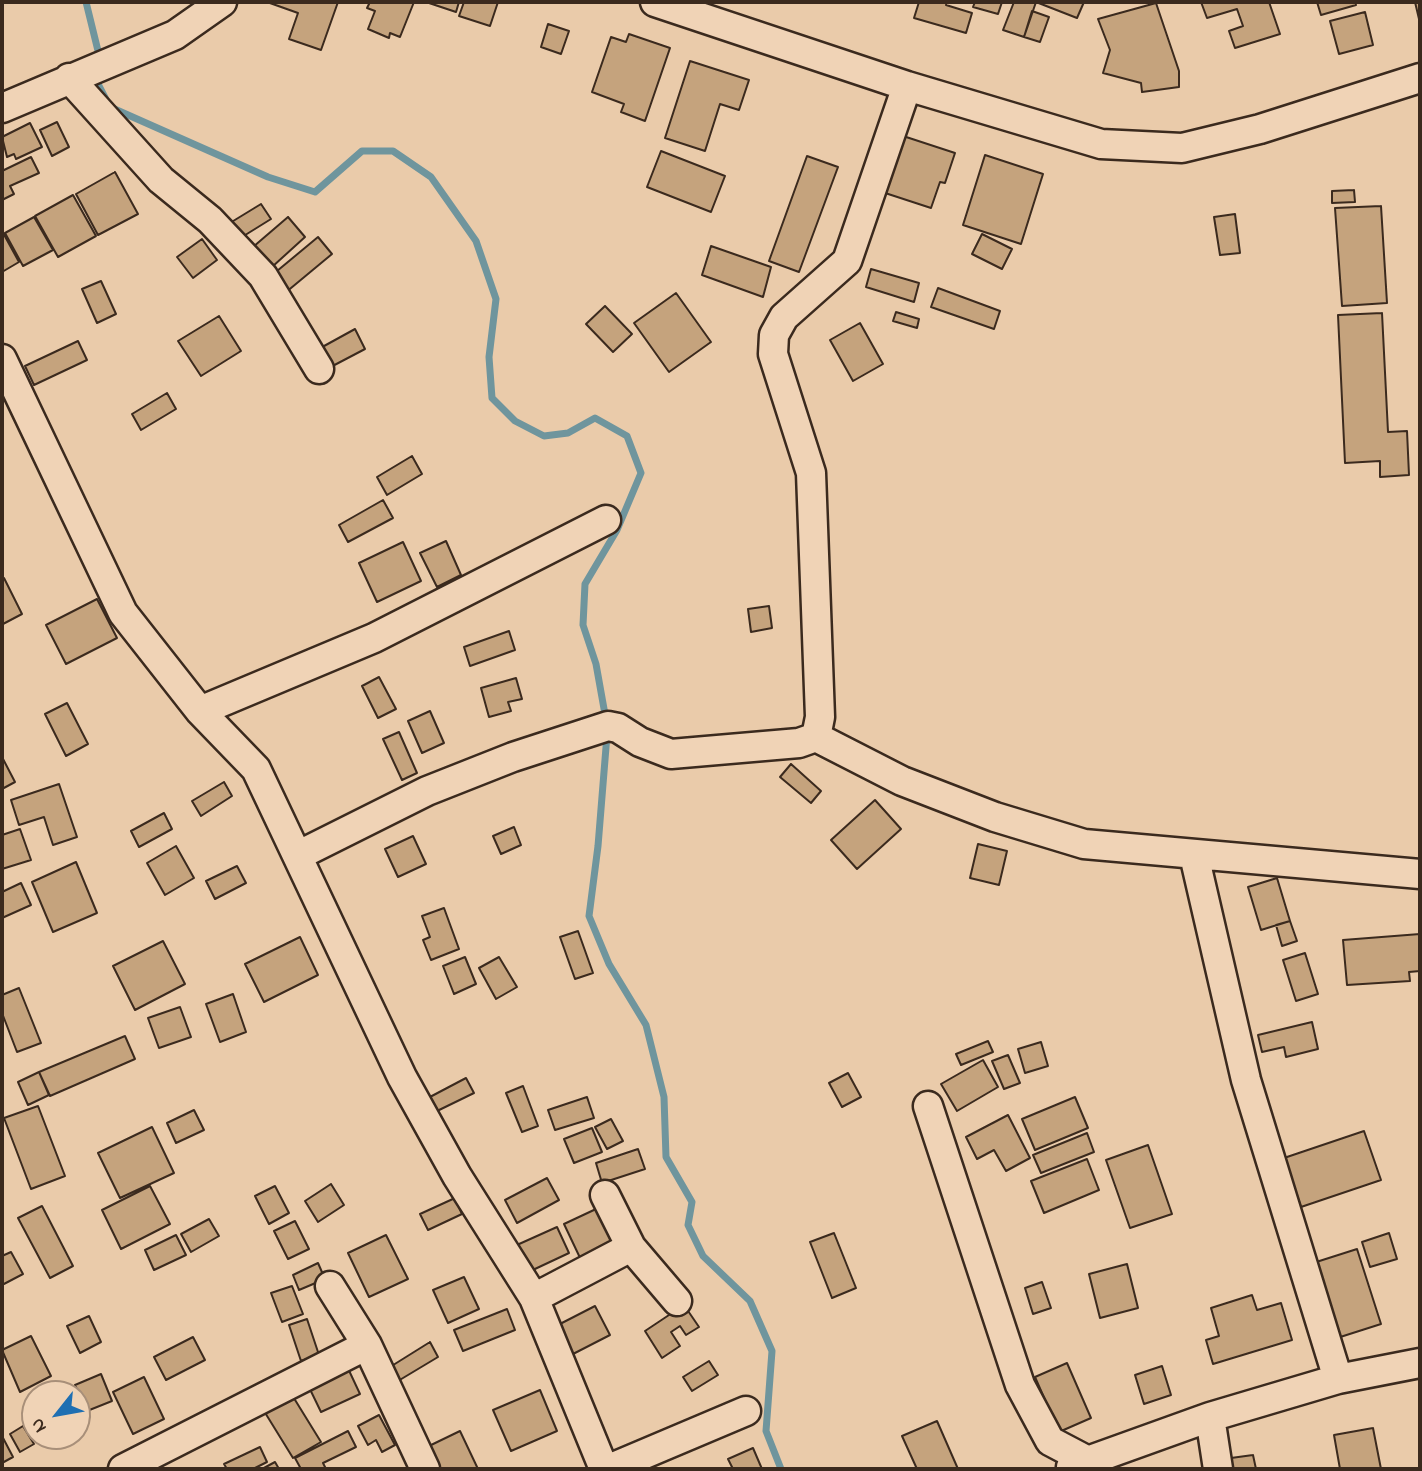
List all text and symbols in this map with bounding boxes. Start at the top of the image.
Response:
north arrow [21,1380,91,1450]
text: N [24,1413,54,1438]

